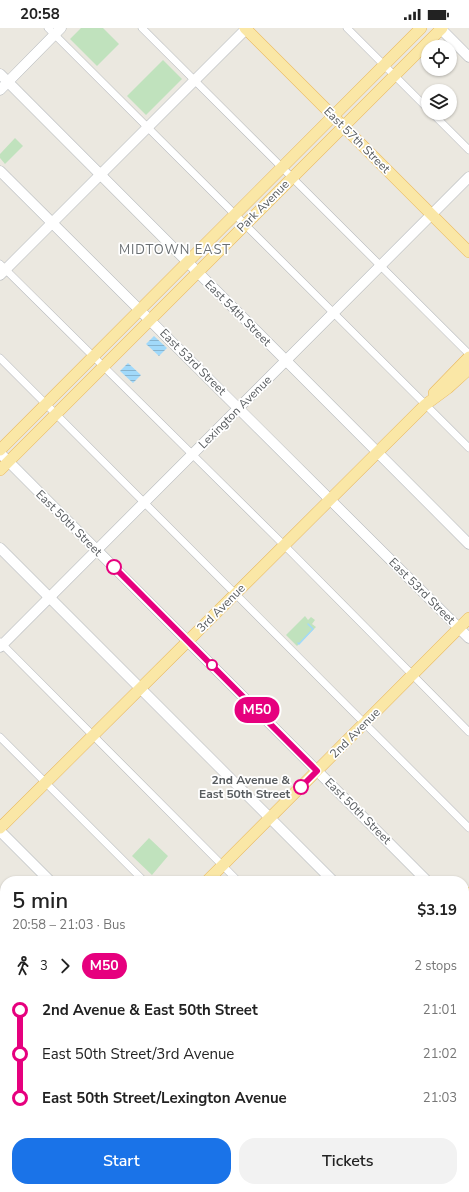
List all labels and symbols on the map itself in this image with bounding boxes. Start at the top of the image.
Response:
street label: East 57th Street [320,103,394,177]
street label: Park Avenue [233,176,293,236]
district label: MIDTOWN EAST [119,241,231,259]
street label: East 54th Street [201,276,275,350]
street label: East 53rd Street [156,325,230,399]
street label: Lexington Avenue [195,372,275,452]
street label: East 50th Street [32,486,106,560]
street label: East 53rd Street [385,554,459,628]
unlabelled marker [106,559,122,575]
street label: 3rd Avenue [193,580,249,636]
unlabelled marker [206,659,218,671]
line badge: M50 [234,697,280,723]
street label: 2nd Avenue [326,704,384,762]
place label: 2nd Avenue & East 50th Street [199,772,290,802]
street label: East 50th Street [321,774,395,848]
marker: 2nd Avenue & East 50th Street [293,779,309,795]

